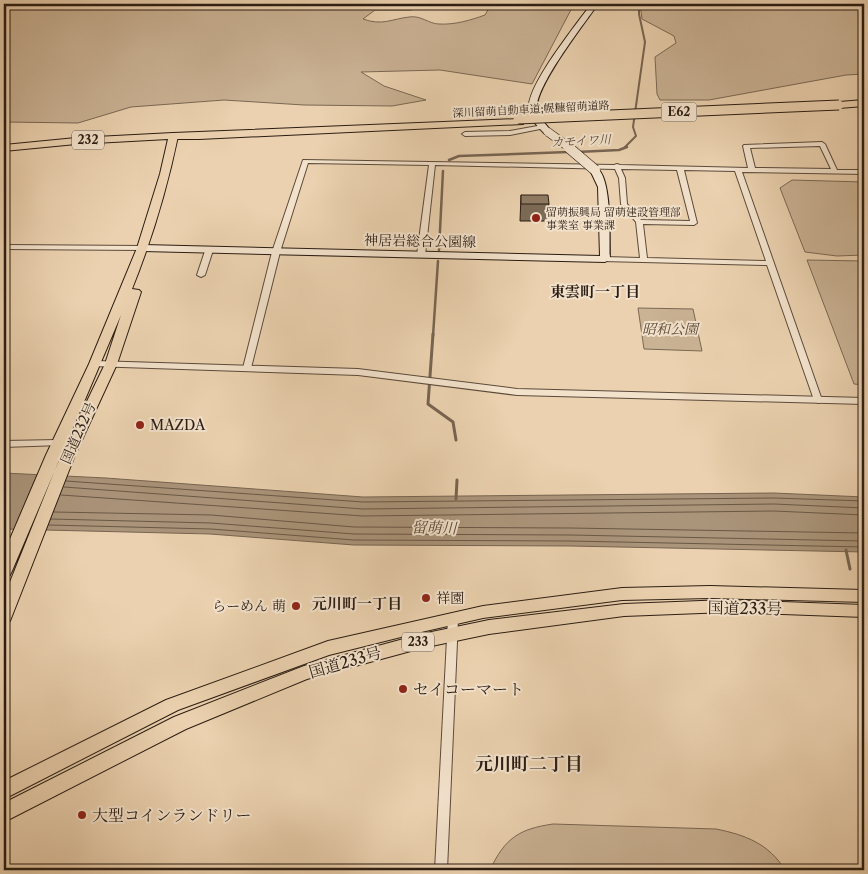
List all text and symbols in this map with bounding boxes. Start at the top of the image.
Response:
street label: 深川留萌自動車道;幌糠留萌道路 [452,98,610,120]
road number: E62 [662,102,696,121]
road number: 232 [72,130,104,150]
water label: カモイワ川 [551,131,613,150]
place label: 留萌振興局 留萌建設管理部 事業室 事業課 [546,205,681,232]
marker: 留萌振興局 留萌建設管理部 事業室 事業課 [530,212,542,224]
street label: 神居岩総合公園線 [364,231,476,251]
district label: 東雲町一丁目 [550,282,640,301]
park label: 昭和公園 [642,320,700,338]
street label: 国道232号 [56,399,100,467]
place label: MAZDA [150,416,206,434]
marker: MAZDA [134,419,146,431]
water label: 留萌川 [411,518,459,537]
place label: 祥園 [436,589,464,607]
marker: 祥園 [420,592,432,604]
district label: 元川町一丁目 [312,594,402,613]
place label: らーめん 萌 [212,597,286,615]
street label: 国道233号 [707,597,783,619]
marker: らーめん 萌 [290,600,302,612]
road number: 233 [402,632,434,652]
street label: 国道233号 [306,642,384,682]
place label: セイコーマート [413,679,524,699]
marker: セイコーマート [397,683,409,695]
district label: 元川町二丁目 [475,753,583,775]
place label: 大型コインランドリー [92,805,252,825]
marker: 大型コインランドリー [76,809,88,821]

